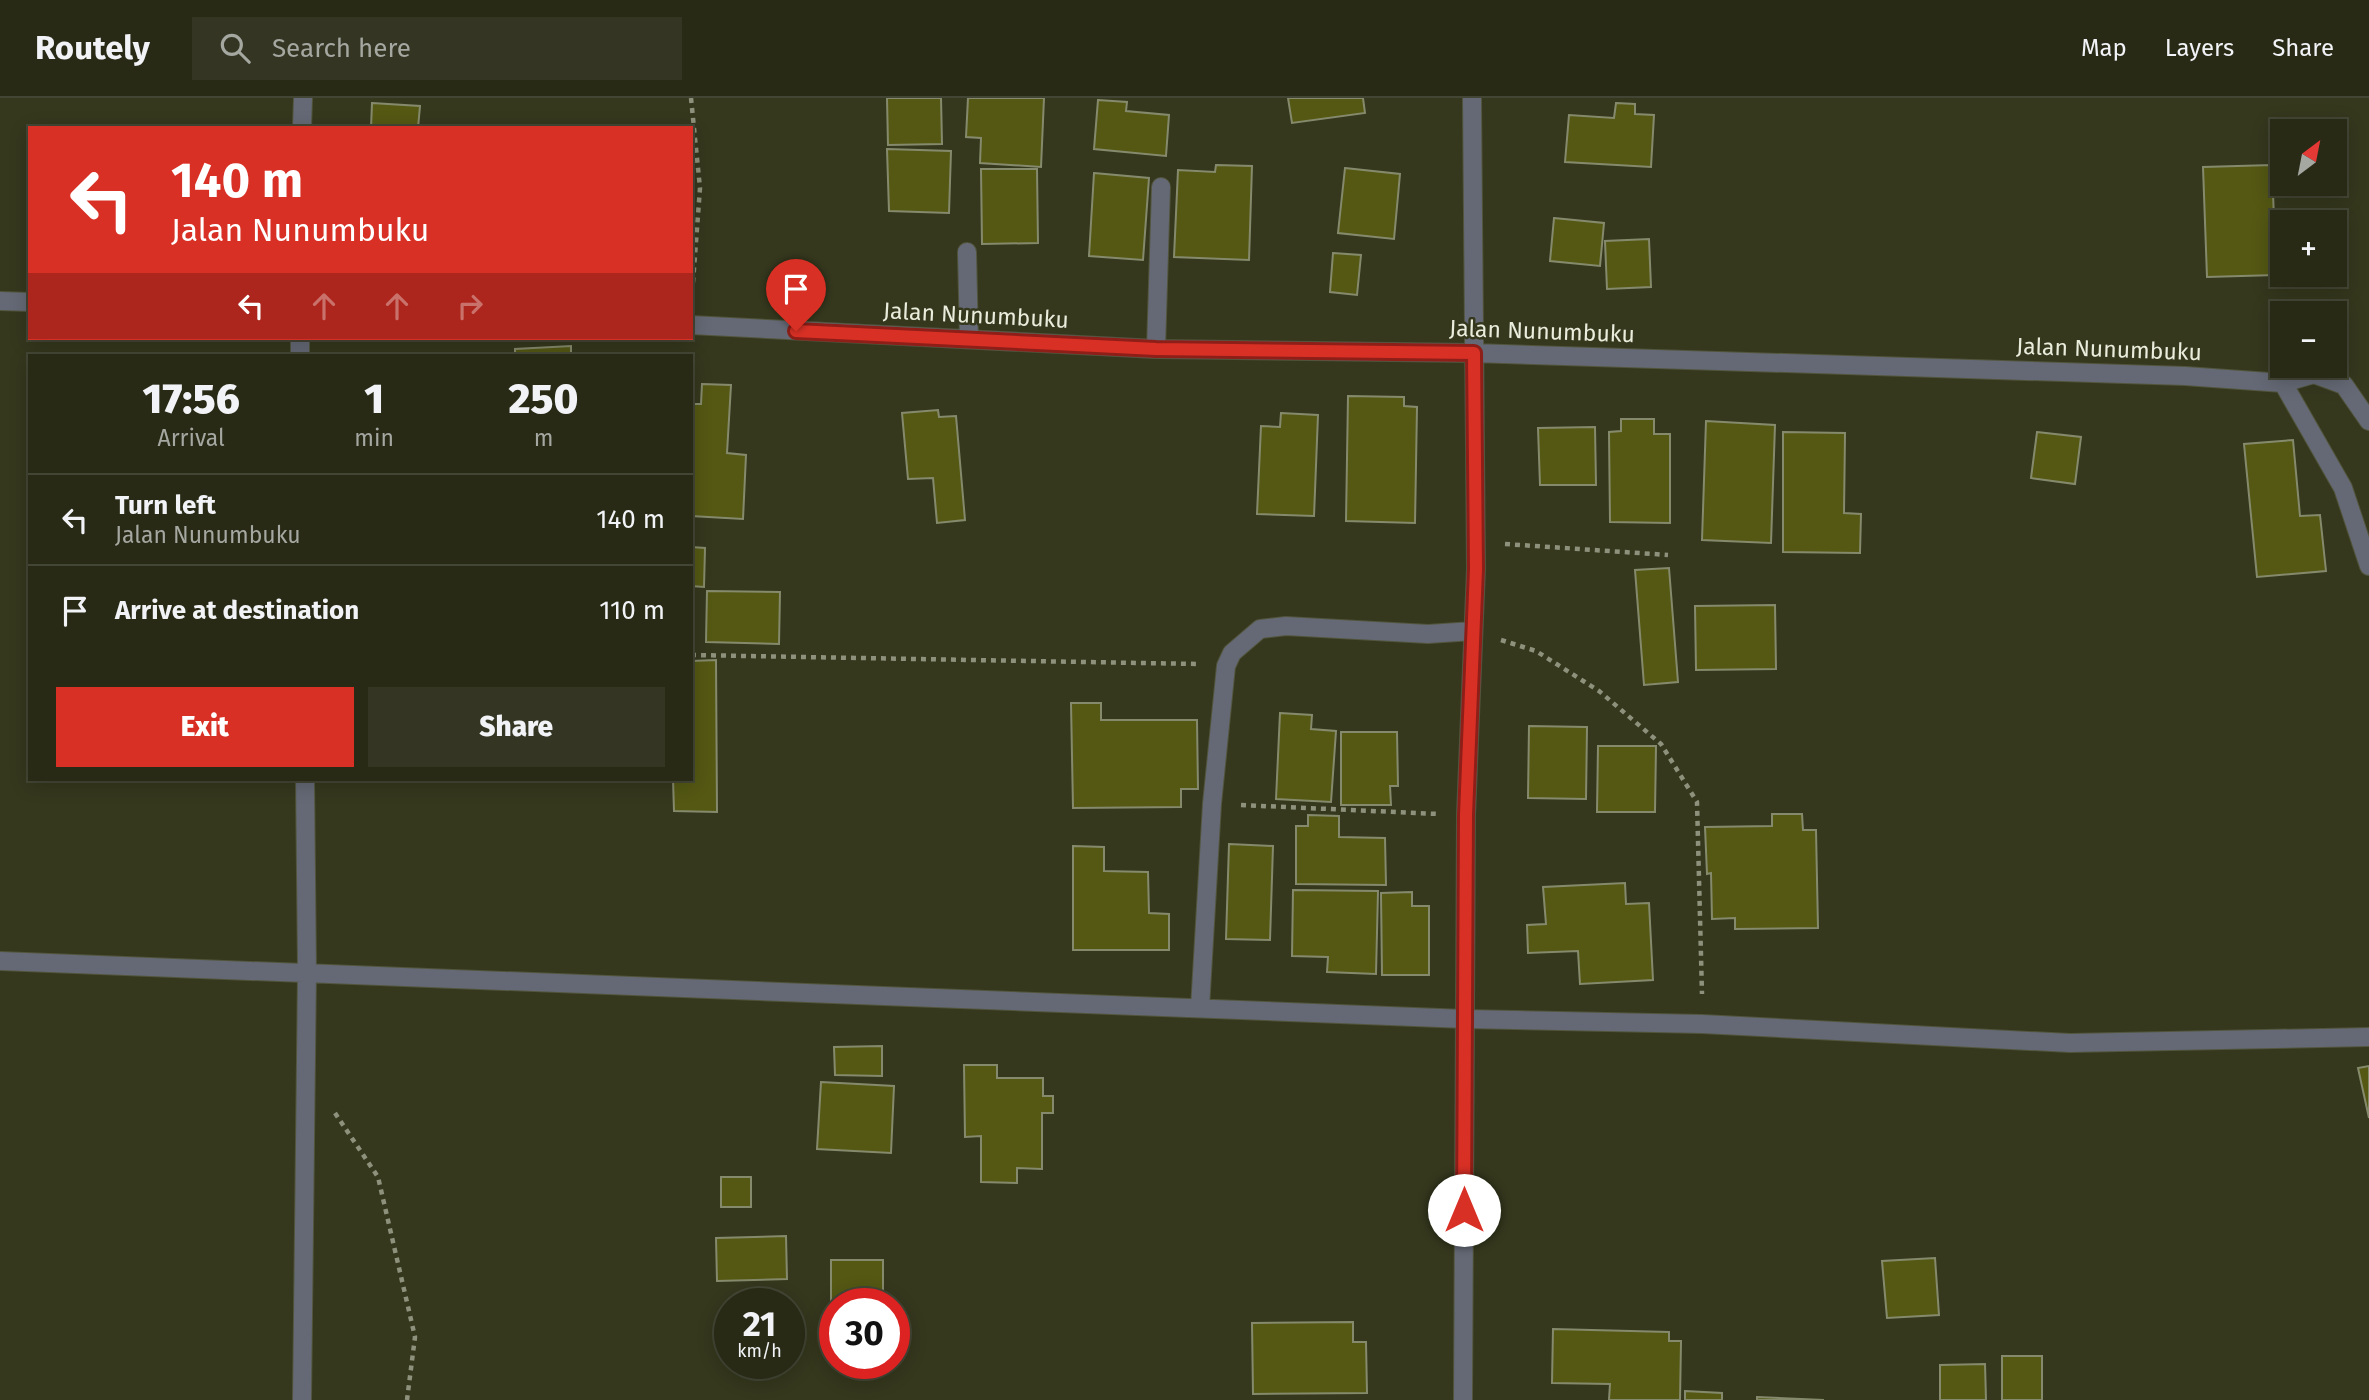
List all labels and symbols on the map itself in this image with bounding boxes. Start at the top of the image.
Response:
north arrow [2270,119,2347,196]
pin [766,259,826,331]
street label: Jalan Nunumbuku [883,296,1069,334]
street label: Jalan Nunumbuku [1449,314,1635,348]
street label: Jalan Nunumbuku [2016,332,2202,366]
position arrow [1427,1173,1501,1247]
speed limit sign: 30 [819,1288,910,1379]

